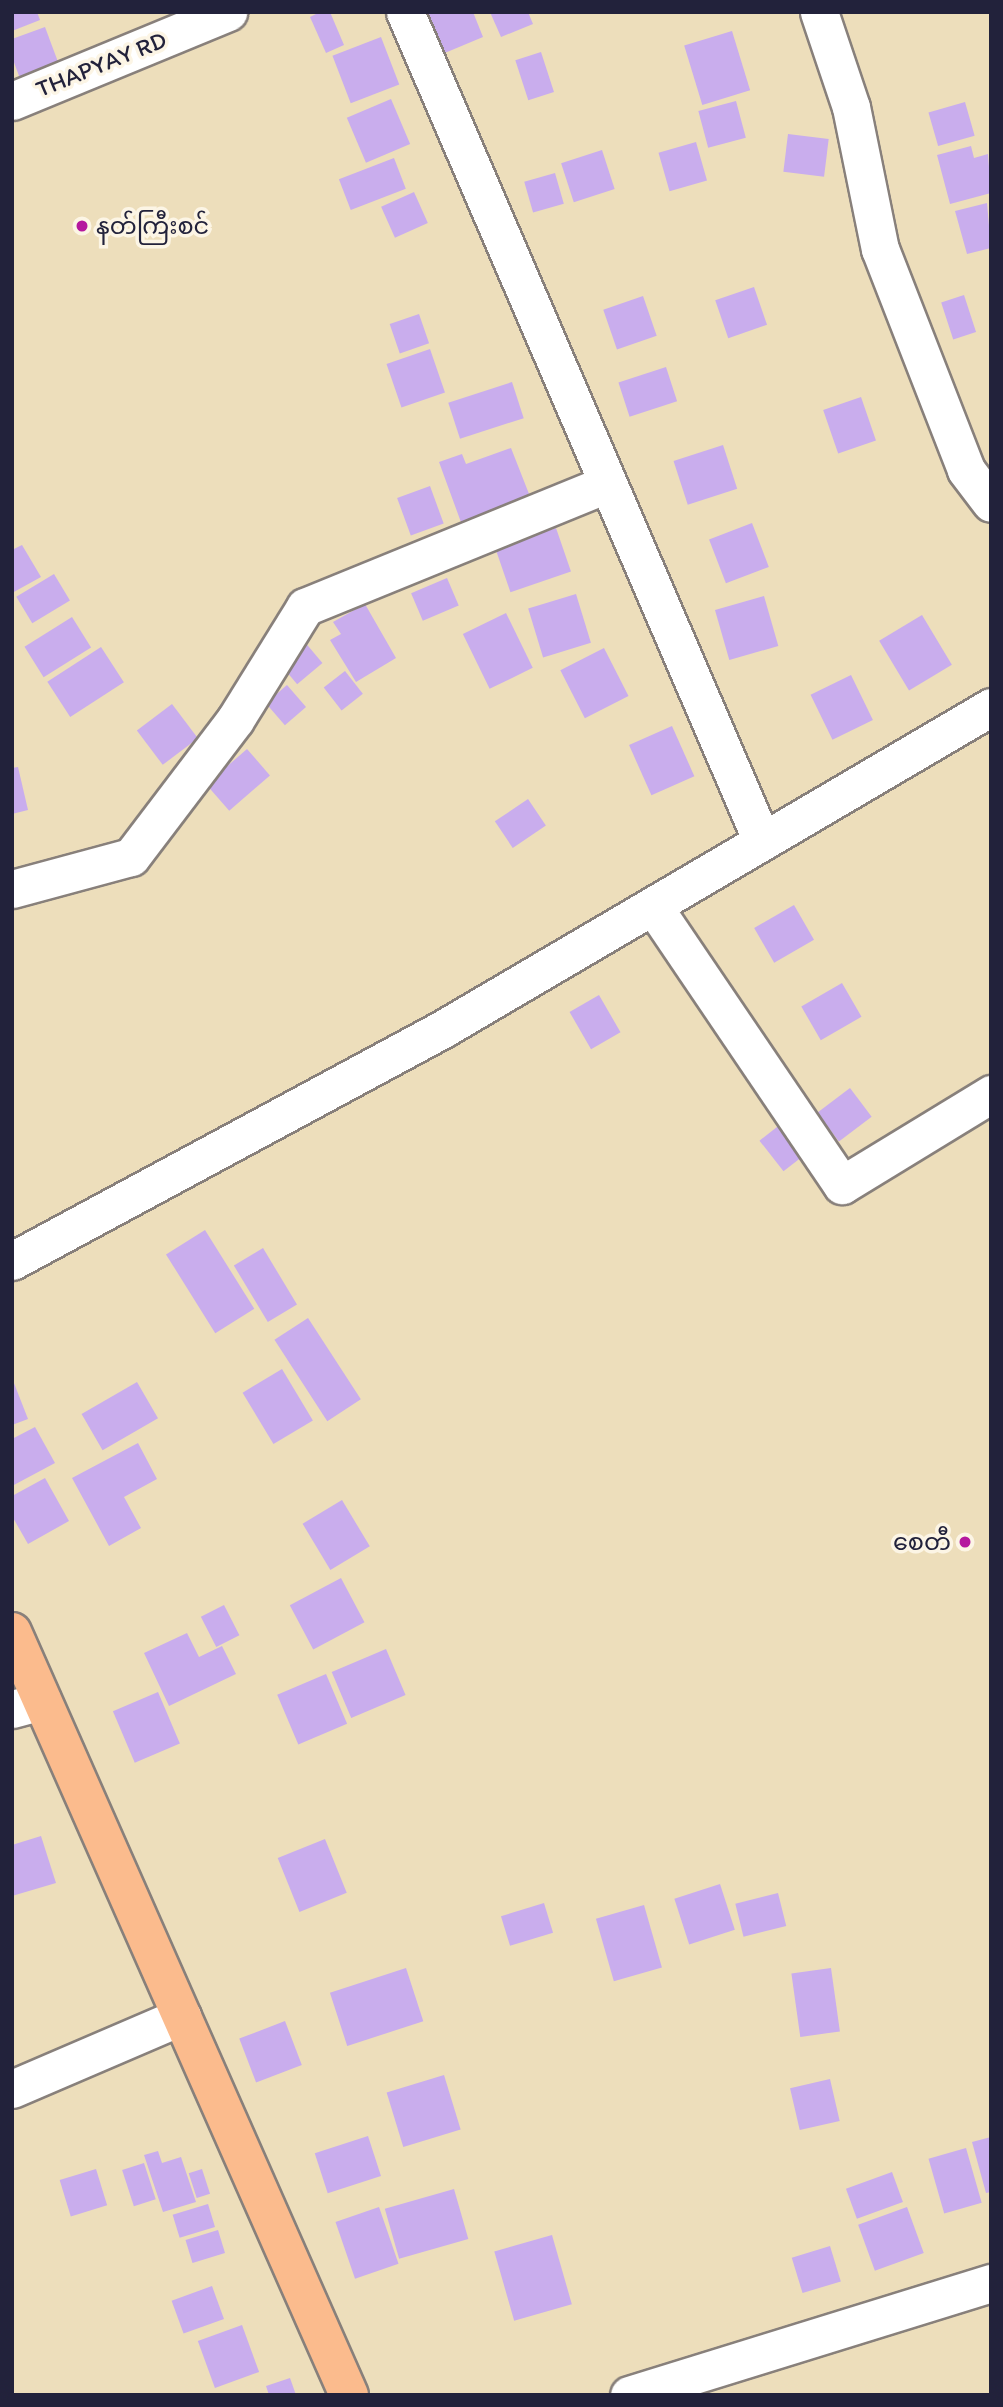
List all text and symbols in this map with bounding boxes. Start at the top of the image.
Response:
street label: THAPYAY RD [32,25,170,103]
place label: နတ်ကြီးစင် [96,212,209,240]
marker: နတ်ကြီးစင် [74,218,90,234]
place label: စေတီ [893,1528,951,1556]
marker: စေတီ [957,1534,973,1550]

